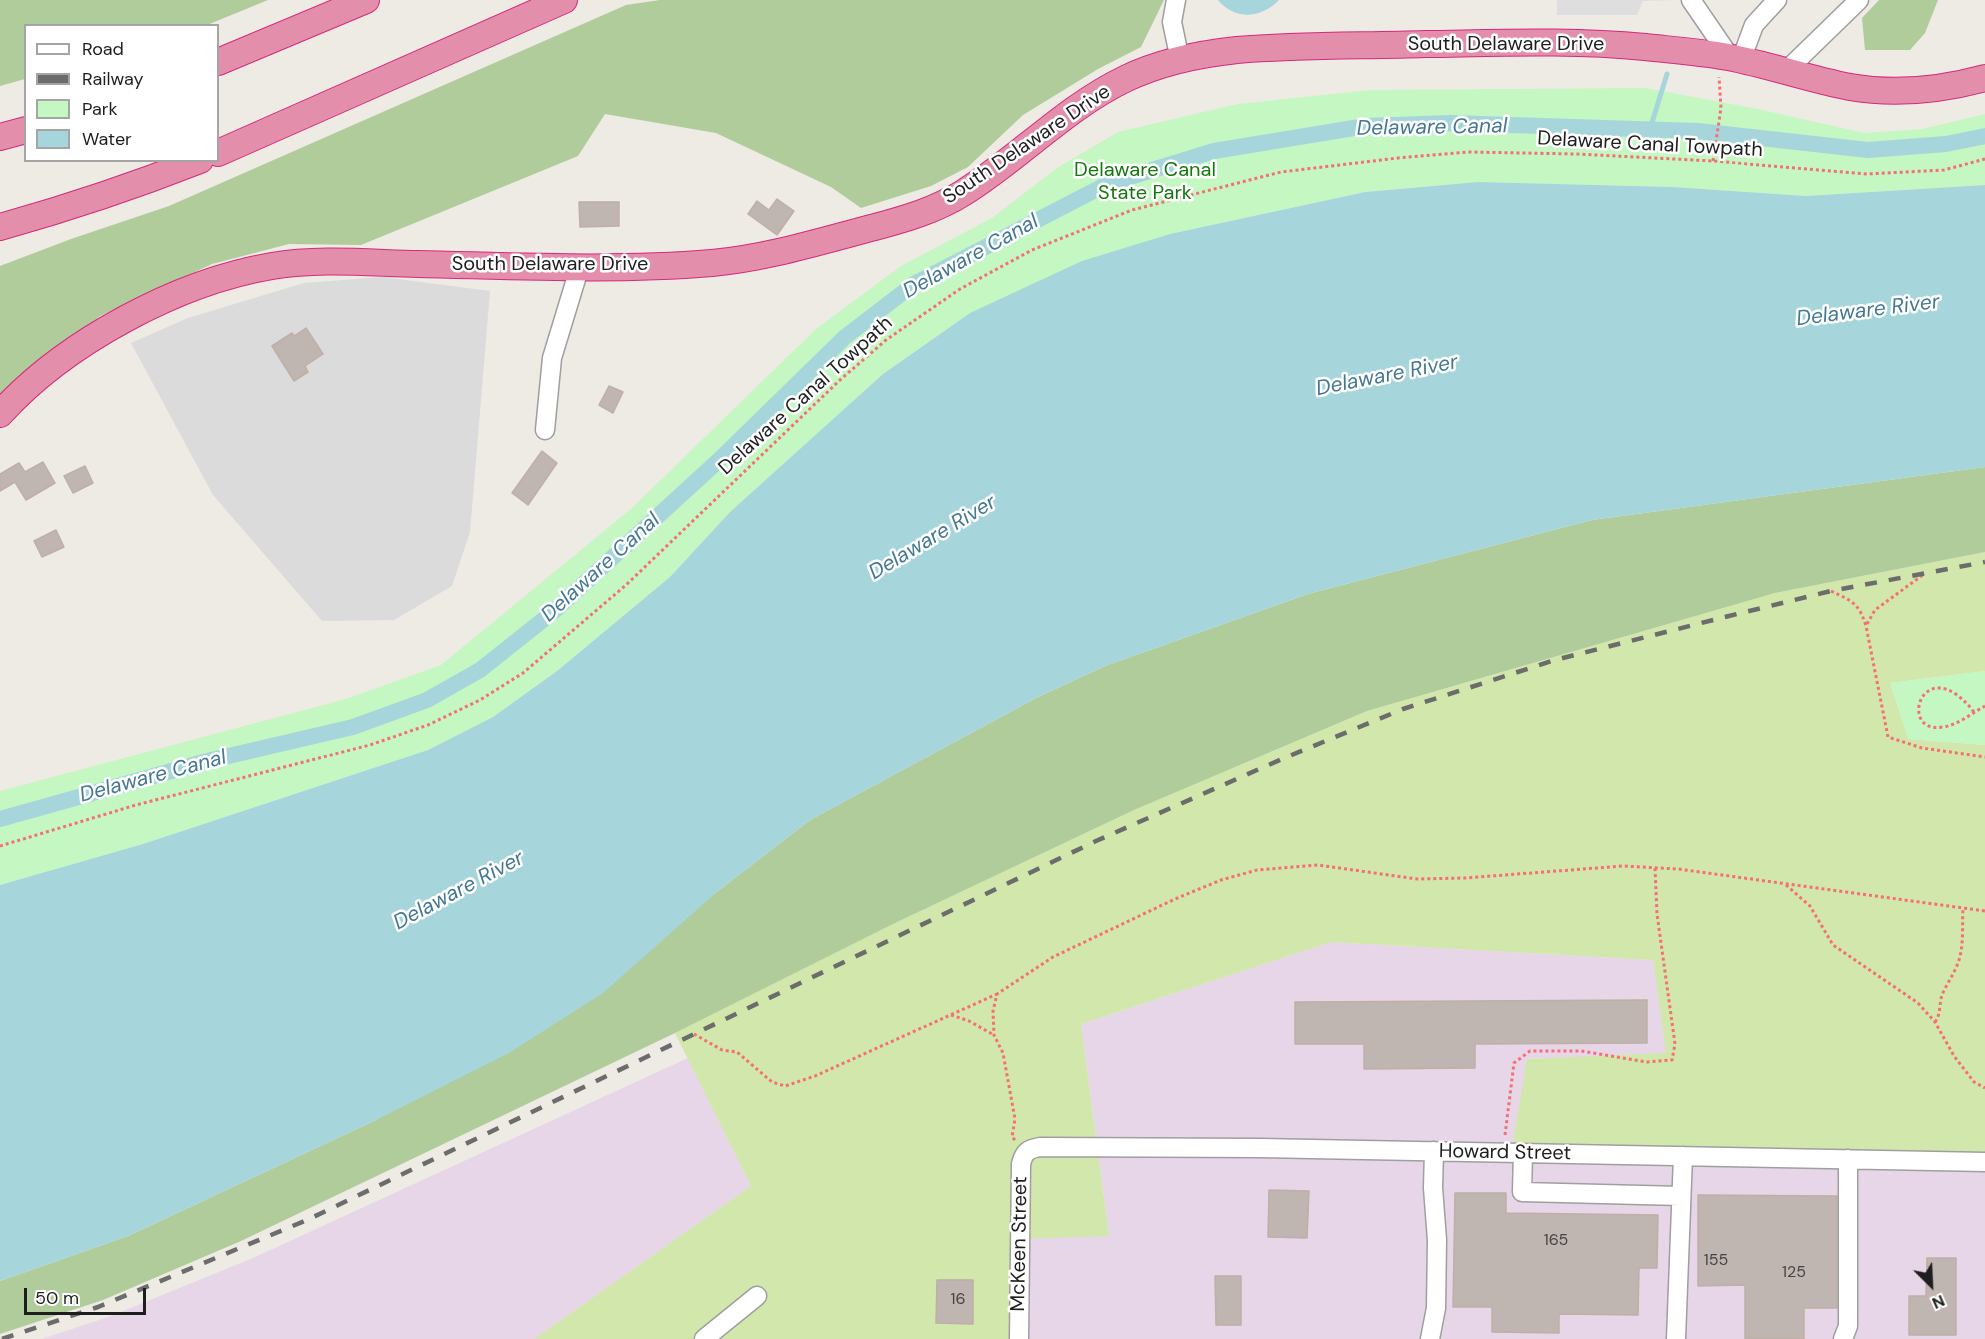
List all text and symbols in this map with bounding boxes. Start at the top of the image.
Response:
legend [24,24,219,162]
street label: South Delaware Drive [1408,33,1604,57]
text: Road [82,37,124,61]
text: Railway [82,67,144,91]
street label: South Delaware Drive [939,80,1115,210]
text: Park [82,97,118,121]
water label: Delaware Canal [1356,114,1508,142]
text: Water [82,127,132,151]
street label: Delaware Canal Towpath [1537,127,1763,163]
park label: Delaware Canal State Park [1074,159,1216,206]
water label: Delaware Canal [899,209,1043,305]
street label: South Delaware Drive [452,253,648,277]
water label: Delaware River [1795,290,1941,332]
street label: Delaware Canal Towpath [714,312,898,480]
water label: Delaware River [1314,350,1460,402]
water label: Delaware River [865,490,1001,586]
water label: Delaware Canal [537,508,665,628]
water label: Delaware Canal [77,745,229,809]
water label: Delaware River [390,846,528,936]
street label: Howard Street [1439,1140,1571,1166]
street label: McKeen Street [1007,1176,1033,1312]
house number: 165 [1544,1231,1568,1251]
house number: 155 [1704,1251,1728,1271]
north arrow [1901,1255,1961,1315]
house number: 125 [1782,1263,1806,1283]
scale bar [27,1276,148,1314]
text: 50 m [35,1286,79,1310]
house number: 16 [950,1290,966,1310]
text: N [1929,1290,1948,1314]

